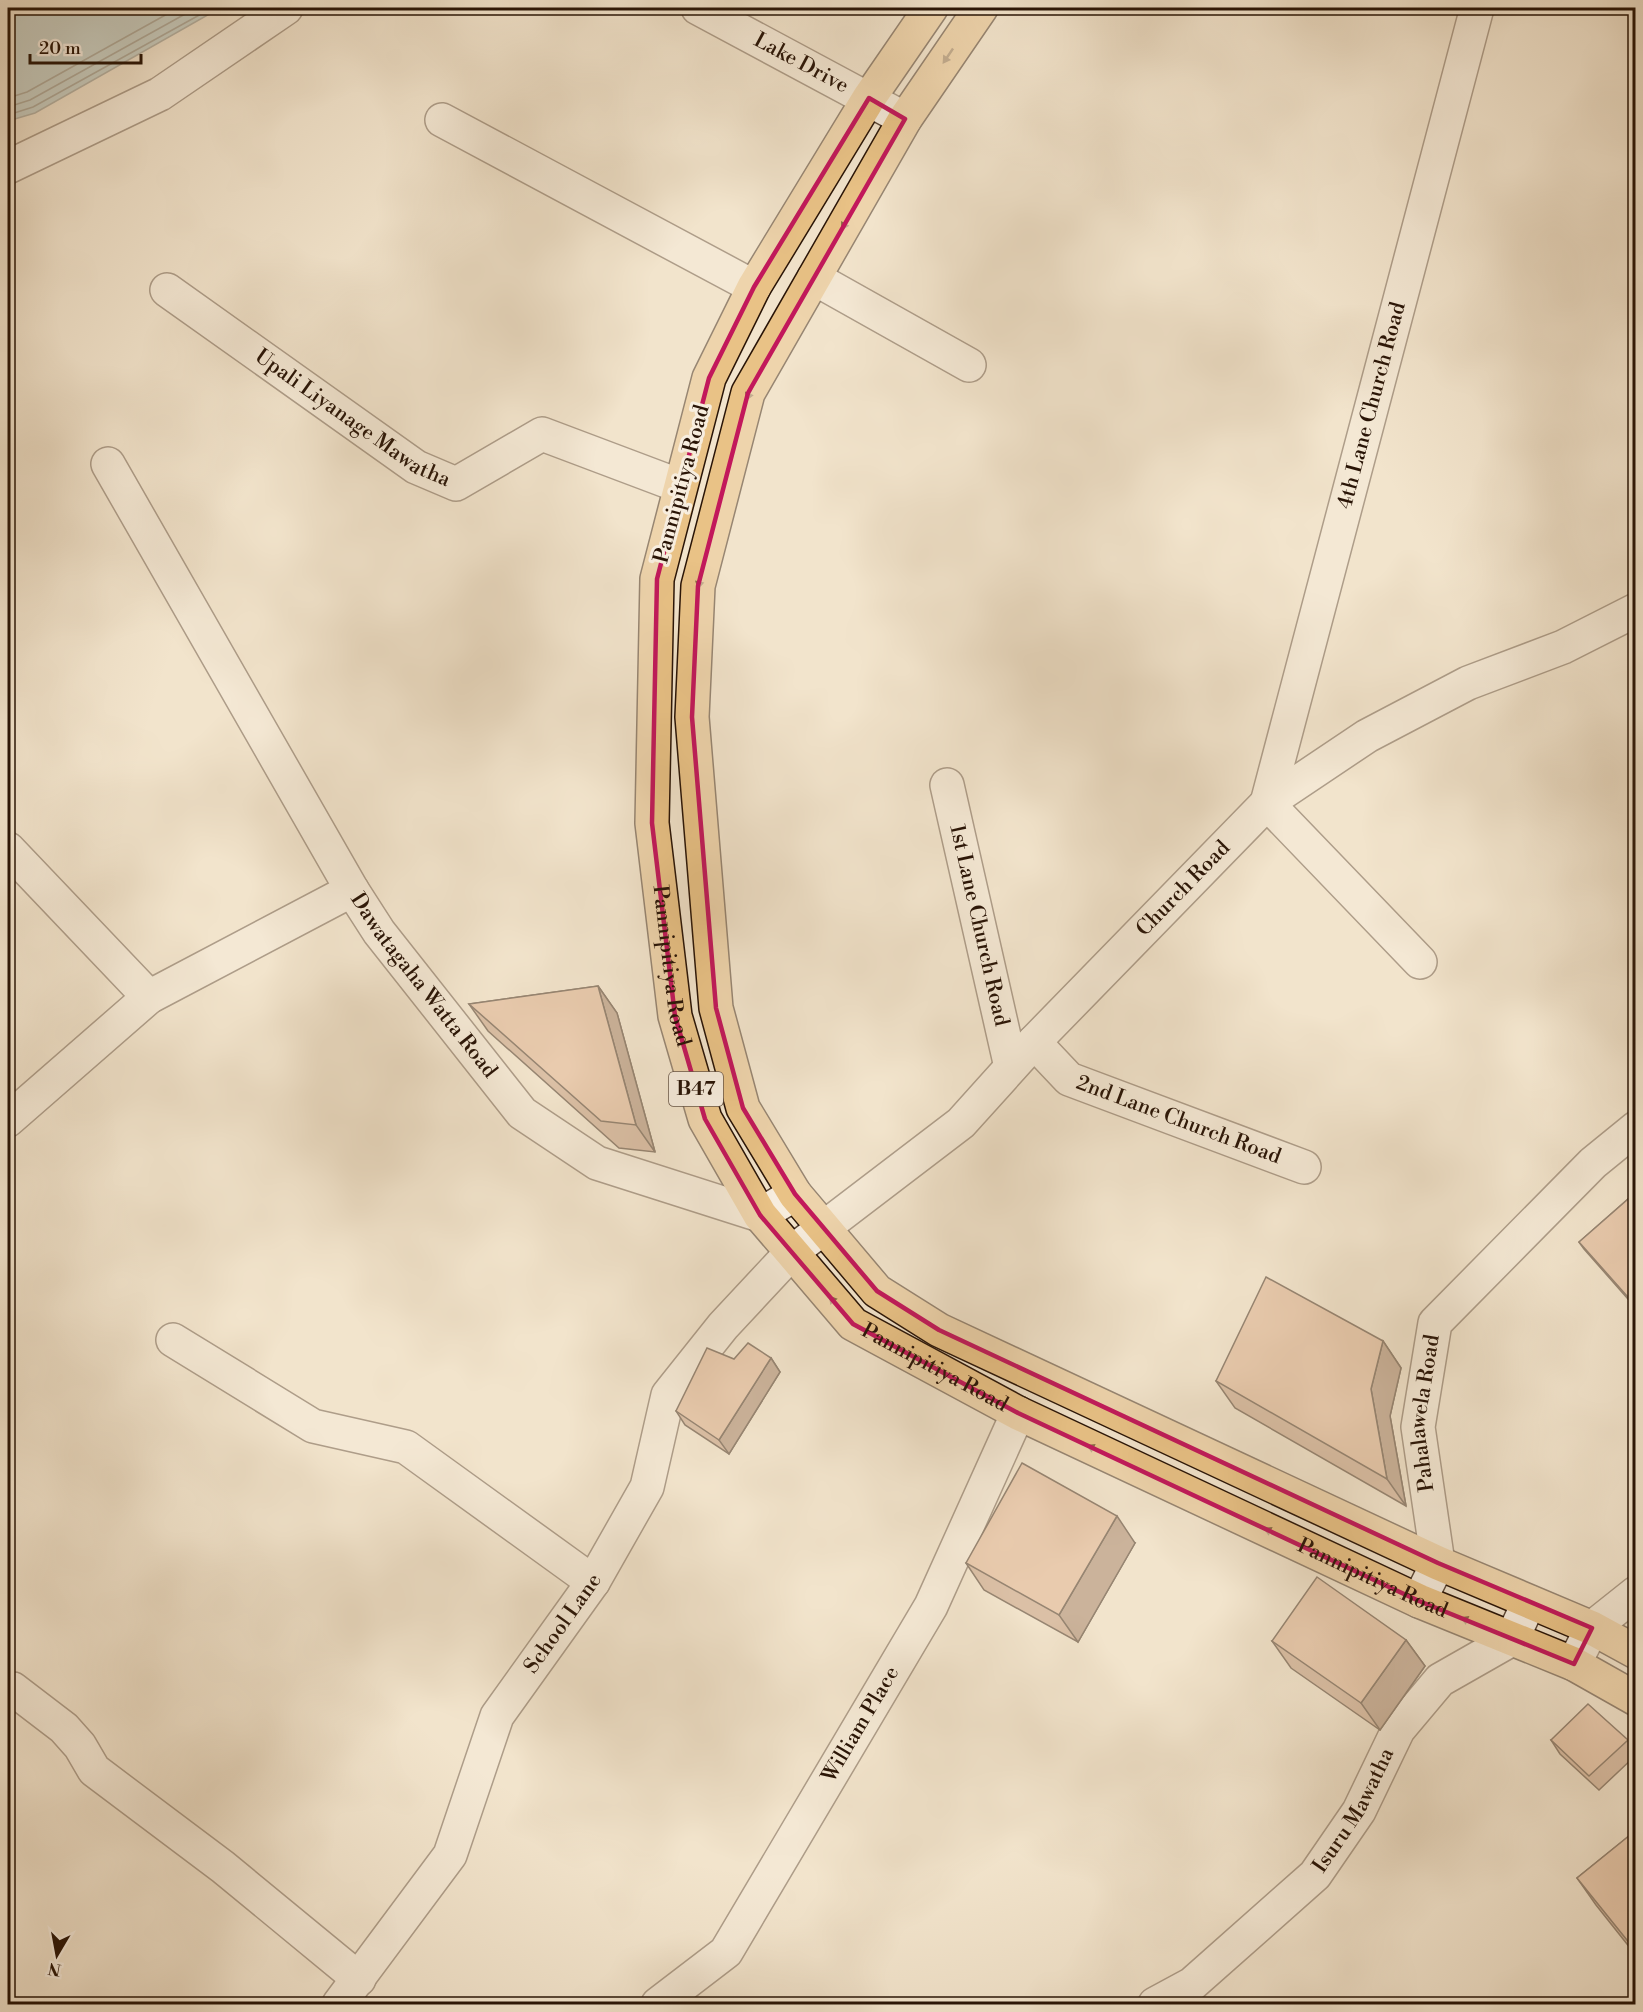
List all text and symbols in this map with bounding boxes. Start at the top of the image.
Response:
scale bar [30,27,141,65]
street label: Lake Drive [749,27,853,99]
text: 20 m [39,37,81,60]
one-way arrow [943,48,954,64]
one-way arrow [841,214,851,231]
street label: 4th Lane Church Road [1332,299,1412,512]
street label: Upali Liyanage Mawatha [250,343,455,493]
one-way arrow [746,383,755,400]
street label: Pannipitiya Road [648,402,716,566]
one-way arrow [695,571,704,590]
street label: 1st Lane Church Road [943,822,1014,1029]
street label: Church Road [1131,835,1236,942]
street label: Pannipitiya Road [647,884,696,1050]
street label: Dawatagaha Watta Road [344,888,503,1084]
street label: 2nd Lane Church Road [1073,1070,1285,1170]
road number: B47 [669,1072,723,1106]
one-way arrow [829,1296,842,1311]
street label: Pannipitiya Road [857,1318,1013,1418]
street label: Pahalawela Road [1405,1333,1446,1494]
one-way arrow [1087,1445,1104,1454]
one-way arrow [1263,1527,1280,1536]
street label: Pannipitiya Road [1293,1533,1452,1624]
street label: School Lane [518,1569,608,1679]
one-way arrow [1459,1616,1477,1626]
street label: William Place [816,1662,905,1788]
street label: Isuru Mawatha [1307,1744,1400,1878]
north arrow [27,1925,87,1985]
text: N [46,1958,63,1980]

